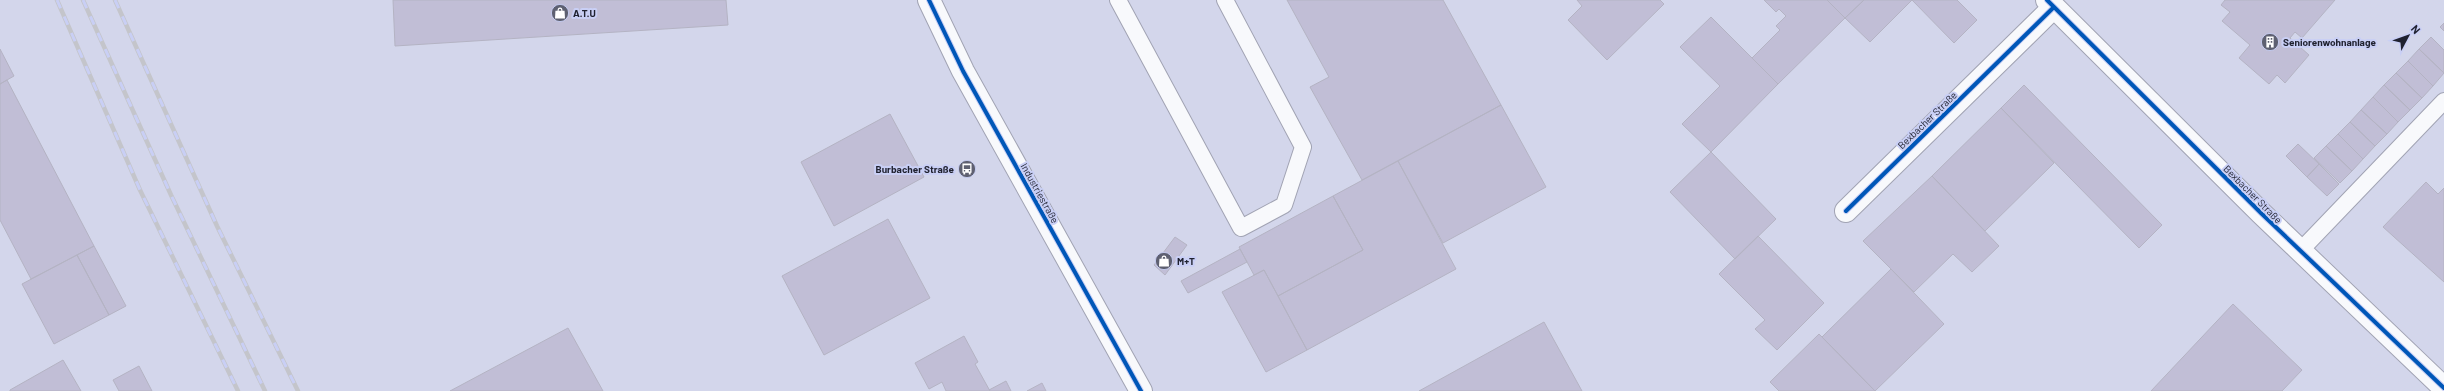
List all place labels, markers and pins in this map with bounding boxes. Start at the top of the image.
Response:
shop icon: A.T.U [550,3,570,23]
place label: A.T.U [573,7,596,19]
building icon: Seniorenwohnanlage [2260,32,2280,52]
place label: Seniorenwohnanlage [2283,36,2376,48]
bus stop icon: Burbacher Straße [957,159,977,179]
place label: Burbacher Straße [876,163,955,175]
shop icon: M+T [1154,251,1174,271]
place label: M+T [1177,255,1195,267]

